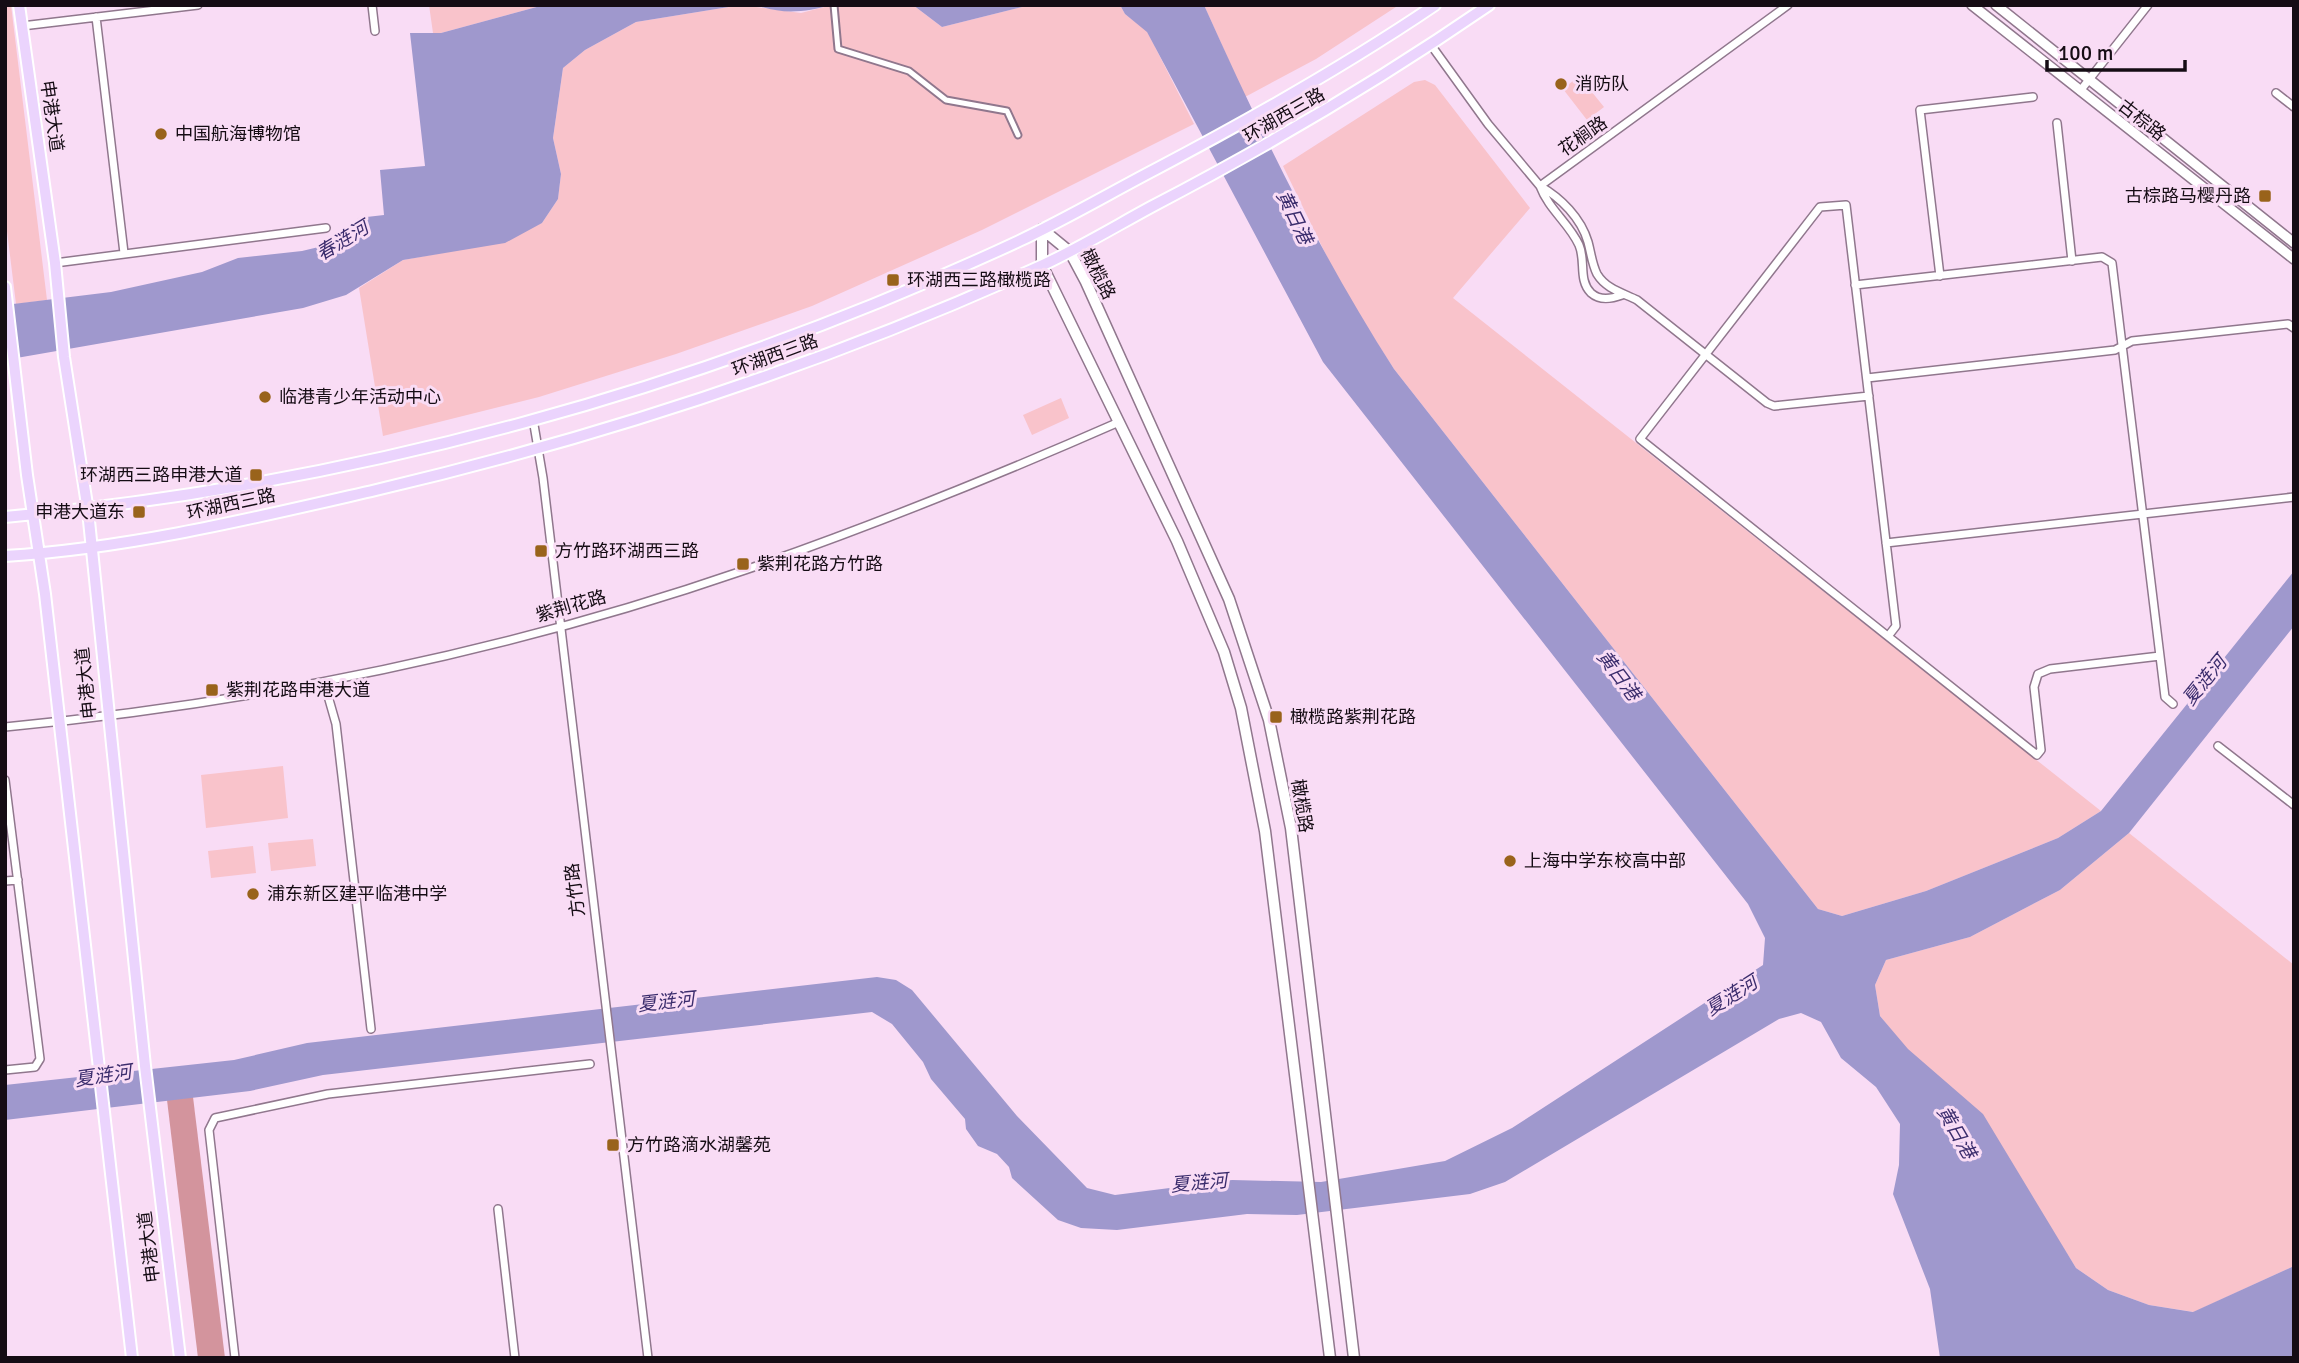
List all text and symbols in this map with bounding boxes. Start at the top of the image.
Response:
scale bar [2047,28,2185,72]
text: 100 m [2058,40,2113,66]
place label: 消防队 [1575,73,1629,95]
marker: 消防队 [1553,76,1569,92]
street label: 申港大道 [36,79,68,153]
street label: 环湖西三路 [1240,83,1328,147]
street label: 古棕路 [2114,95,2170,145]
street label: 花榈路 [1555,112,1611,160]
place label: 中国航海博物馆 [175,123,301,145]
marker: 中国航海博物馆 [153,126,169,142]
place label: 古棕路马樱丹路 [2125,185,2251,207]
water label: 黄日港 [1271,187,1319,251]
marker: 古棕路马樱丹路 [2257,188,2273,204]
water label: 春涟河 [312,214,377,266]
street label: 橄榄路 [1076,245,1120,303]
place label: 环湖西三路橄榄路 [907,269,1051,291]
marker: 环湖西三路橄榄路 [885,272,901,288]
street label: 环湖西三路 [729,329,821,381]
place label: 临港青少年活动中心 [279,386,441,408]
marker: 临港青少年活动中心 [257,389,273,405]
place label: 环湖西三路申港大道 [80,464,242,486]
marker: 环湖西三路申港大道 [248,467,264,483]
street label: 环湖西三路 [185,484,277,524]
place label: 申港大道东 [35,501,125,523]
marker: 申港大道东 [131,504,147,520]
place label: 方竹路环湖西三路 [555,540,699,562]
marker: 方竹路环湖西三路 [533,543,549,559]
place label: 紫荆花路方竹路 [757,553,883,575]
marker: 紫荆花路方竹路 [735,556,751,572]
street label: 紫荆花路 [533,586,609,626]
street label: 申港大道 [71,646,101,720]
water label: 黄日港 [1591,646,1647,708]
water label: 夏涟河 [2178,648,2235,710]
place label: 紫荆花路申港大道 [226,679,370,701]
marker: 紫荆花路申港大道 [204,682,220,698]
place label: 橄榄路紫荆花路 [1290,706,1416,728]
marker: 橄榄路紫荆花路 [1268,709,1284,725]
street label: 橄榄路 [1287,778,1317,834]
place label: 上海中学东校高中部 [1524,850,1686,872]
marker: 上海中学东校高中部 [1502,853,1518,869]
street label: 方竹路 [561,862,589,918]
place label: 浦东新区建平临港中学 [267,883,447,905]
marker: 浦东新区建平临港中学 [245,886,261,902]
water label: 夏涟河 [1701,968,1765,1021]
water label: 夏涟河 [636,987,700,1017]
water label: 夏涟河 [73,1060,137,1092]
water label: 黄日港 [1931,1102,1982,1166]
place label: 方竹路滴水湖馨苑 [627,1134,771,1156]
marker: 方竹路滴水湖馨苑 [605,1137,621,1153]
water label: 夏涟河 [1170,1168,1233,1197]
street label: 申港大道 [134,1210,164,1284]

